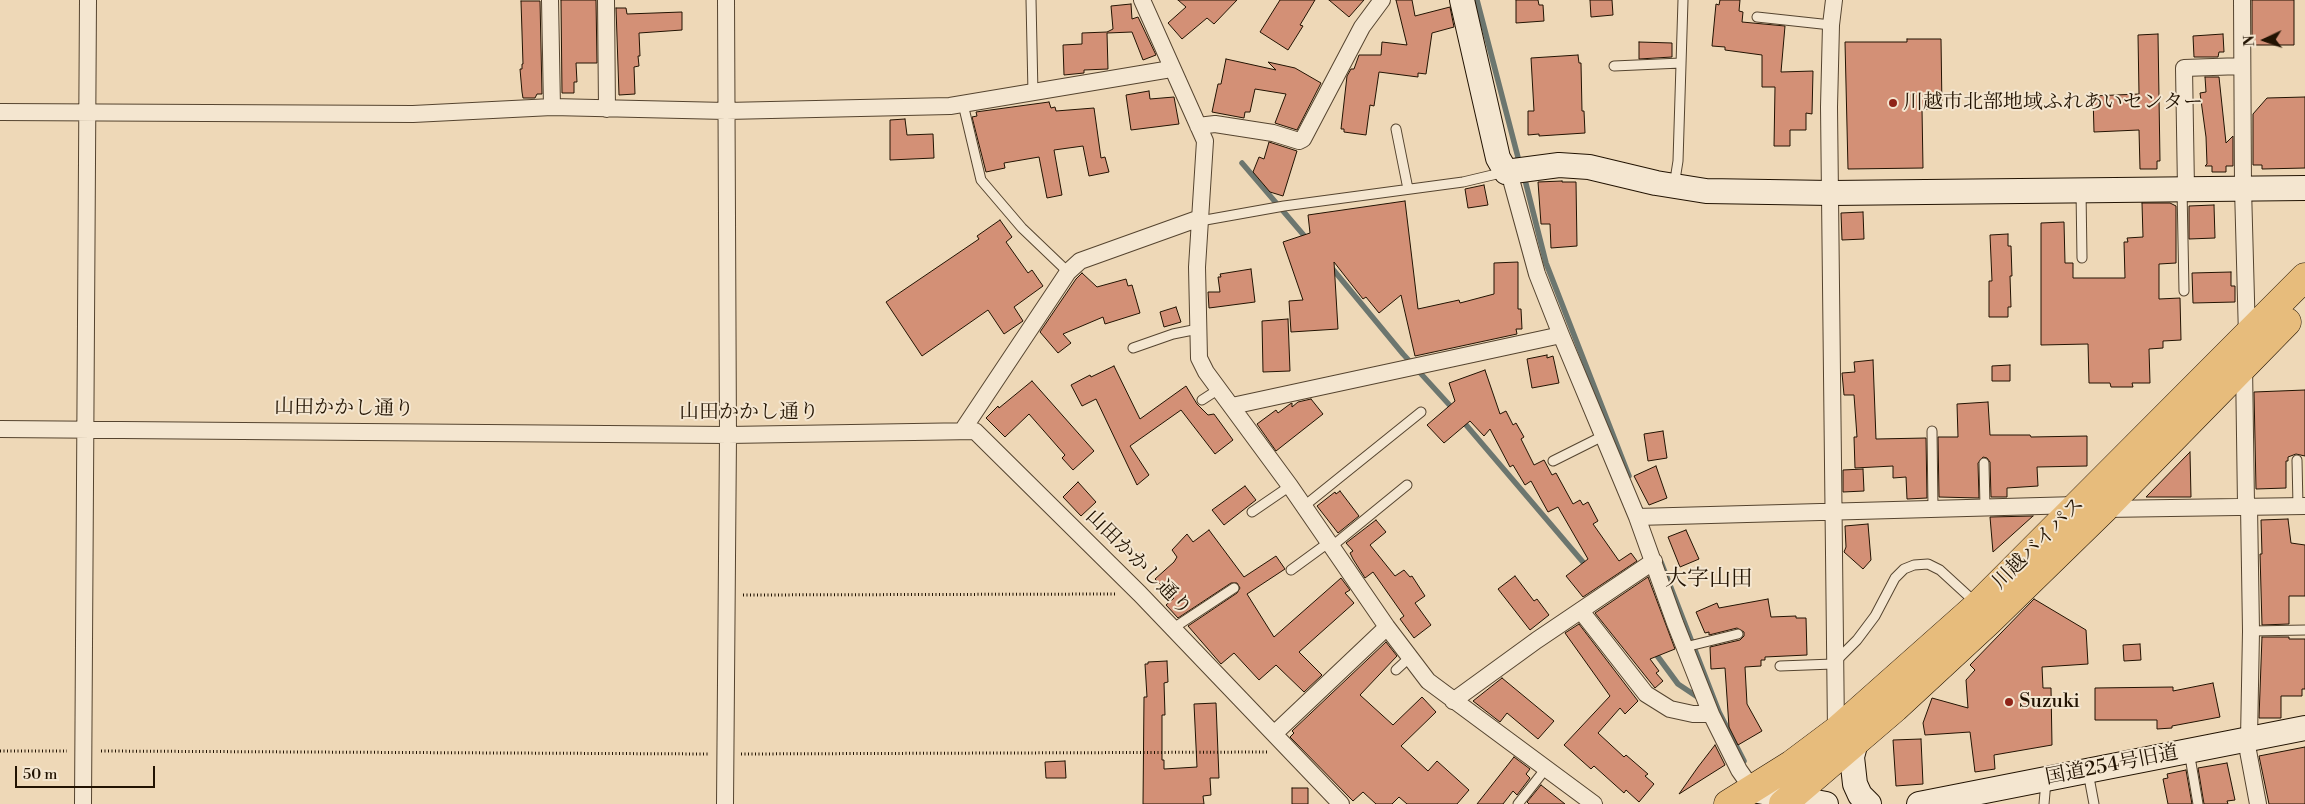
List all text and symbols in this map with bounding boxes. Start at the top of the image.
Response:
north arrow [2240,15,2290,65]
text: N [2241,35,2259,47]
place label: 川越市北部地域ふれあいセンター [1903,91,2203,115]
marker: 川越市北部地域ふれあいセンター [1887,97,1899,109]
street label: 山田かかし通り [274,396,414,422]
street label: 山田かかし通り [679,401,819,425]
street label: 川越バイパス [1988,493,2090,595]
street label: 山田かかし通り [1080,505,1196,621]
district label: 大字山田 [1665,567,1753,593]
place label: Suzuki [2019,690,2080,714]
marker: Suzuki [2003,696,2015,708]
street label: 国道254号旧道 [2044,741,2180,791]
scale bar [18,756,158,788]
text: 50 m [23,765,57,784]

